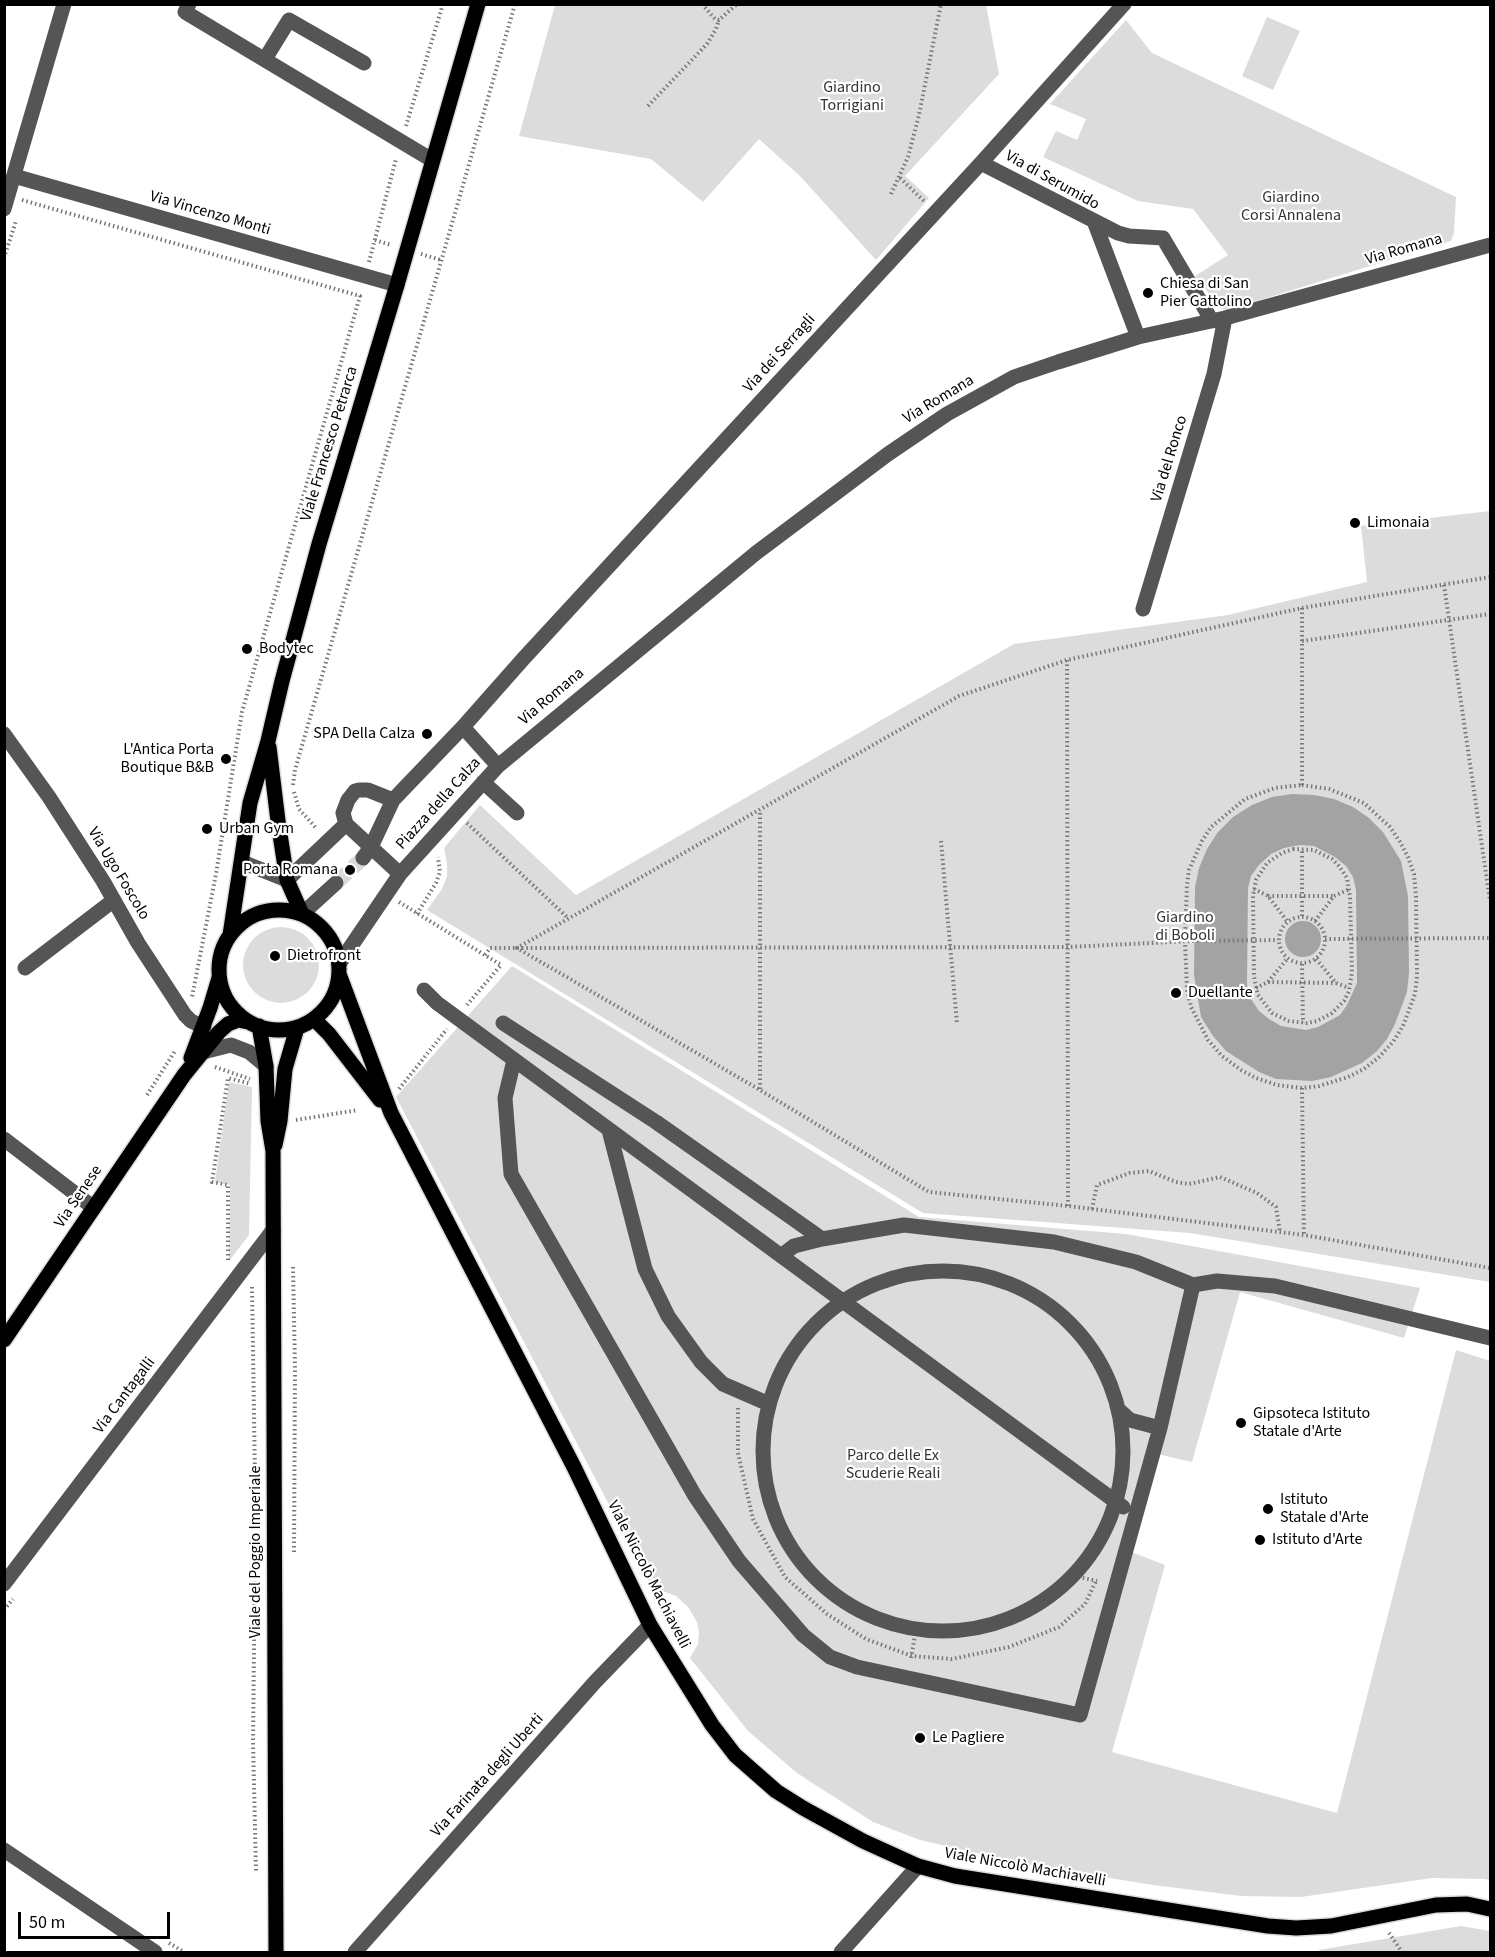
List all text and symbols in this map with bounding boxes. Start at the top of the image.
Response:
park label: Giardino Torrigiani [820,78,884,116]
street label: Via di Serumido [1001,147,1103,215]
street label: Via Vincenzo Monti [147,188,273,240]
park label: Giardino Corsi Annalena [1241,188,1341,226]
street label: Via Romana [1363,230,1445,270]
place label: Chiesa di San Pier Gattolino [1160,274,1252,312]
marker: Chiesa di San Pier Gattolino [1141,286,1155,300]
street label: Via dei Serragli [740,311,820,397]
street label: Viale Francesco Petrarca [297,364,363,524]
street label: Via Romana [900,371,978,429]
street label: Via del Ronco [1148,413,1192,505]
place label: Limonaia [1367,513,1429,533]
marker: Limonaia [1348,516,1362,530]
place label: Bodytec [259,639,314,659]
marker: Bodytec [240,642,254,656]
street label: Via Romana [515,664,589,730]
place label: SPA Della Calza [313,724,415,744]
marker: SPA Della Calza [420,727,434,741]
place label: L'Antica Porta Boutique B&B [121,740,214,778]
marker: L'Antica Porta Boutique B&B [219,752,233,766]
street label: Piazza della Calza [393,754,485,854]
place label: Urban Gym [219,819,294,839]
marker: Urban Gym [200,822,214,836]
street label: Via Ugo Foscolo [83,824,153,924]
place label: Porta Romana [243,860,338,880]
marker: Porta Romana [343,863,357,877]
park label: Giardino di Boboli [1155,908,1215,946]
place label: Dietrofront [287,946,361,966]
marker: Dietrofront [268,949,282,963]
place label: Duellante [1188,983,1253,1003]
marker: Duellante [1169,986,1183,1000]
street label: Via Senese [51,1162,107,1232]
street label: Via Cantagalli [90,1354,160,1438]
place label: Gipsoteca Istituto Statale d'Arte [1253,1404,1370,1442]
marker: Gipsoteca Istituto Statale d'Arte [1234,1416,1248,1430]
park label: Parco delle Ex Scuderie Reali [846,1446,940,1484]
street label: Viale del Poggio Imperiale [246,1466,266,1638]
place label: Istituto Statale d'Arte [1280,1490,1369,1528]
street label: Viale Niccolò Machiavelli [602,1498,694,1652]
marker: Istituto Statale d'Arte [1261,1502,1275,1516]
place label: Istituto d'Arte [1272,1530,1362,1550]
marker: Istituto d'Arte [1253,1533,1267,1547]
street label: Via Farinata degli Uberti [428,1710,548,1842]
place label: Le Pagliere [932,1728,1005,1748]
marker: Le Pagliere [913,1731,927,1745]
street label: Viale Niccolò Machiavelli [943,1844,1107,1892]
scale bar [21,1900,172,1938]
text: 50 m [29,1910,65,1935]

